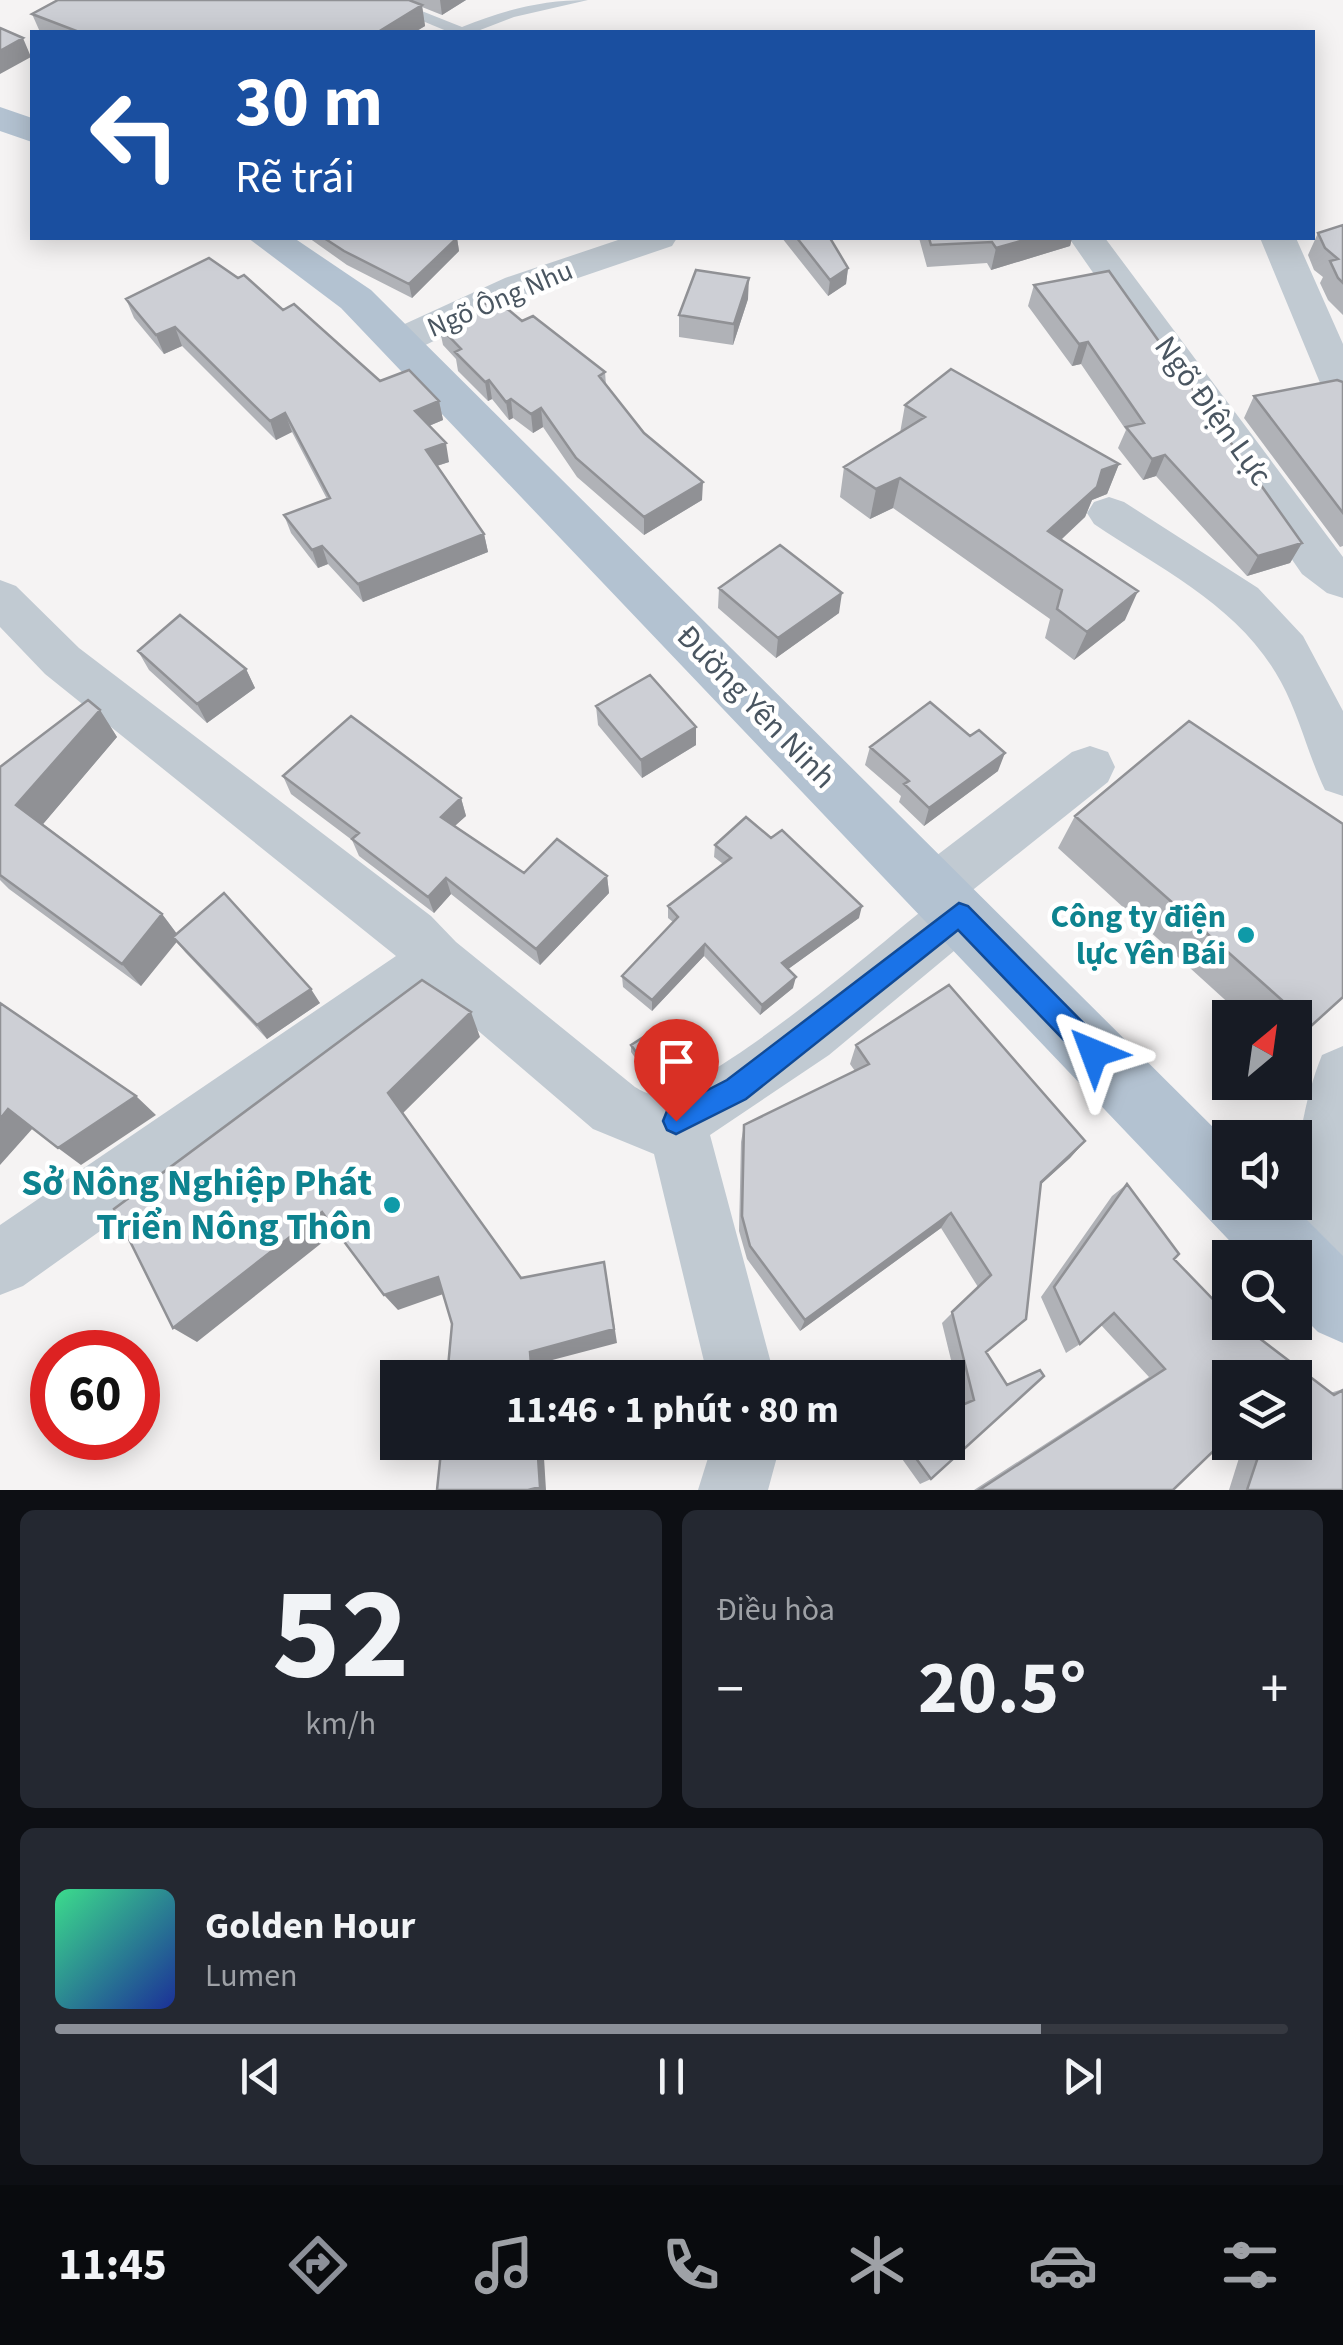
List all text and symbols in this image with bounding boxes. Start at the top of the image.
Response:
text: 30 m [235,53,383,153]
icon: left [70,70,200,200]
text: Rẽ trái [235,146,355,210]
street label: Ngõ Ông Nhu [421,250,579,348]
street label: Ngõ Điện Lực [1143,327,1283,495]
street label: Đường Yên Ninh [666,615,846,799]
place label: Công ty điện lực Yên Bái [1050,894,1226,977]
marker: Công ty điện lực Yên Bái [1235,924,1257,946]
north arrow [1212,1000,1312,1100]
map controls [1212,1000,1312,1460]
position arrow [1042,1001,1146,1105]
pin [634,1019,719,1122]
icon: arrive [649,1034,704,1089]
button: sound [1212,1120,1312,1220]
place label: Sở Nông Nghiệp Phát Triển Nông Thôn [21,1156,372,1254]
marker: Sở Nông Nghiệp Phát Triển Nông Thôn [381,1194,403,1216]
button: search [1212,1240,1312,1340]
speed limit sign: 60 [30,1330,160,1460]
button: layers [1212,1360,1312,1460]
text: 11:46 · 1 phút · 80 m [506,1383,839,1437]
text: 52 [272,1543,409,1728]
text: Điều hòa [717,1587,835,1633]
text: 20.5° [918,1635,1087,1742]
text: − [717,1651,744,1729]
text: + [1261,1651,1288,1729]
text: km/h [305,1701,376,1747]
text: Golden Hour [205,1899,415,1953]
text: Lumen [205,1953,298,1999]
icon: previous [233,2049,288,2104]
icon: pause [644,2049,699,2104]
icon: next [1055,2049,1110,2104]
icon: directions [283,2230,353,2300]
icon: music [469,2230,539,2300]
icon: phone [656,2230,726,2300]
icon: climate [842,2230,912,2300]
icon: car [1028,2230,1098,2300]
icon: filters [1215,2230,1285,2300]
text: 11:45 [58,2233,167,2297]

